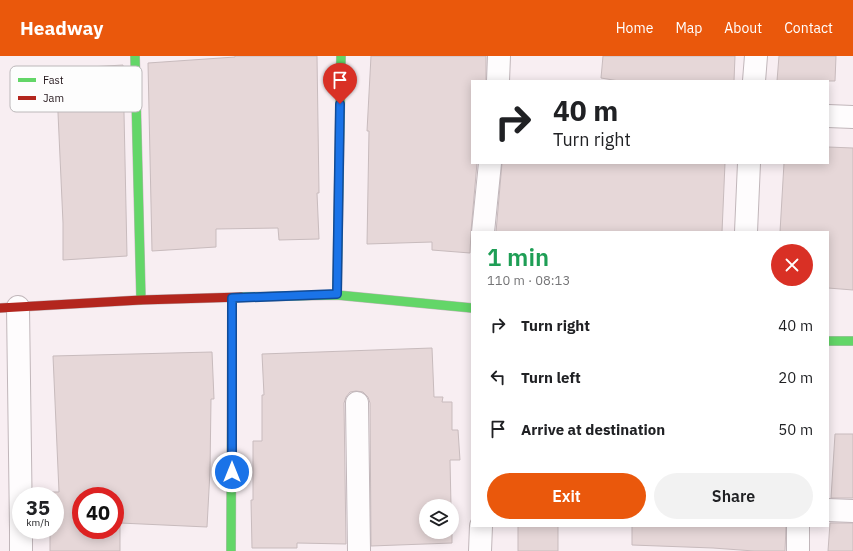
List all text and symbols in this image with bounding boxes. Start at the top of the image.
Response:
text: Headway [20,16,103,40]
text: Home [616,19,653,37]
text: Map [675,19,702,37]
text: About [724,19,762,37]
text: Contact [784,19,833,37]
pin [323,63,357,104]
legend [10,66,142,112]
icon: arrive [329,69,351,91]
text: Fast [43,73,64,87]
text: Jam [43,91,64,105]
text: 40 m [553,92,618,129]
icon: right [487,96,539,148]
text: Turn right [553,128,631,151]
text: 1 min [487,241,549,273]
button: close [771,244,813,286]
text: 110 m · 08:13 [487,272,570,289]
icon: right [487,314,509,336]
text: Turn right [521,316,590,335]
text: 40 m [778,316,813,335]
icon: left [487,366,509,388]
text: Turn left [521,368,581,387]
text: 20 m [778,368,813,387]
icon: arrive [487,418,509,440]
text: Arrive at destination [521,420,665,439]
text: 50 m [778,420,813,439]
position arrow [211,451,253,493]
button: Exit [487,473,646,519]
button: Share [654,473,813,519]
speed limit sign: 40 [72,487,124,539]
text: 35 [26,494,50,521]
map controls [419,499,459,539]
button: layers [419,499,459,539]
text: km/h [26,516,50,529]

